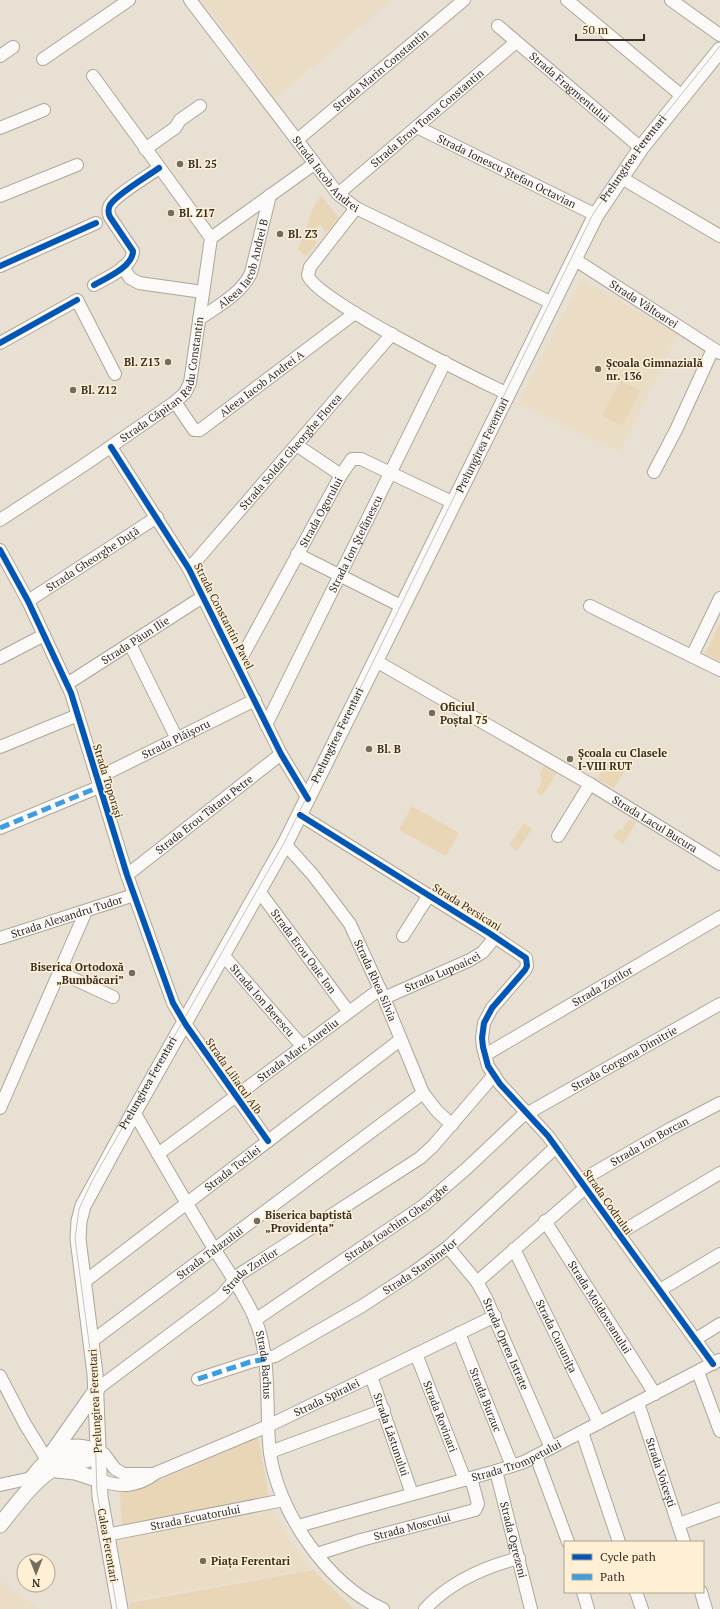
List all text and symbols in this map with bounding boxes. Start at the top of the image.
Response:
scale bar [576,16,644,42]
text: 50 m [582,22,609,37]
street label: Strada Marin Constantin [330,26,432,114]
street label: Strada Fragmentului [527,49,612,125]
street label: Strada Erou Toma Constantin [368,66,487,170]
street label: Prelungirea Ferentari [596,112,669,205]
street label: Strada Ionescu Ștefan Octavian [435,131,579,211]
street label: Strada Iacob Andrei [289,133,361,215]
place label: Bl. 25 [188,157,217,171]
marker: Bl. 25 [175,159,185,169]
place label: Bl. Z17 [179,206,215,220]
marker: Bl. Z17 [166,208,176,218]
street label: Aleea Iacob Andrei B [215,217,271,311]
place label: Bl. Z3 [288,227,318,241]
marker: Bl. Z3 [275,229,285,239]
street label: Strada Vâltoarei [607,277,681,331]
street label: Strada Căpitan Radu Constantin [117,315,207,445]
street label: Aleea Iacob Andrei A [217,347,307,420]
place label: Bl. Z13 [124,355,160,369]
place label: Școala Gimnazială nr. 136 [606,356,703,383]
marker: Bl. Z13 [163,357,173,367]
marker: Școala Gimnazială nr. 136 [593,364,603,374]
place label: Bl. Z12 [81,383,117,397]
marker: Bl. Z12 [68,385,78,395]
street label: Strada Soldat Gheorghe Florea [236,390,345,513]
street label: Prelungirea Ferentari [453,395,512,495]
street label: Strada Ogorului [296,475,346,550]
street label: Strada Ion Ștefănescu [325,492,385,595]
street label: Strada Gheorghe Duță [43,523,142,594]
street label: Strada Constantin Pavel [191,561,257,671]
street label: Strada Păun Ilie [99,613,172,667]
street label: Prelungirea Ferentari [308,685,366,785]
place label: Oficiul Poștal 75 [440,700,488,728]
marker: Oficiul Poștal 75 [427,708,437,718]
street label: Strada Plăișoru [139,716,213,762]
street label: Strada Toporași [89,742,126,820]
place label: Bl. B [377,742,401,756]
marker: Bl. B [364,744,374,754]
place label: Școala cu Clasele I-VIII RUT [578,746,667,773]
marker: Școala cu Clasele I-VIII RUT [565,754,575,764]
street label: Strada Erou Tătaru Petre [152,771,256,857]
street label: Strada Lacul Bucura [610,792,700,856]
street label: Strada Persicani [430,880,504,934]
street label: Strada Alexandru Tudor [9,892,125,941]
street label: Strada Erou Oaie Ion [268,906,340,997]
street label: Strada Rhea Silvia [351,937,400,1024]
street label: Strada Lupoaicei [402,948,483,995]
place label: Biserica Ortodoxă „Bumbăcari” [30,960,124,987]
street label: Strada Ion Berescu [227,961,298,1040]
street label: Strada Zorilor [569,963,636,1009]
marker: Biserica Ortodoxă „Bumbăcari” [127,968,137,978]
street label: Strada Marc Aureliu [254,1015,342,1085]
street label: Strada Gorgona Dimitrie [569,1023,680,1094]
street label: Prelungirea Ferentari [116,1034,180,1132]
street label: Strada Liliacul Alb [203,1035,265,1117]
street label: Strada Ion Borcan [608,1113,691,1169]
street label: Strada Tocilei [202,1142,263,1194]
street label: Strada Codrului [580,1167,636,1237]
street label: Strada Ioachim Gheorghe [342,1180,452,1264]
place label: Biserica baptistă „Providența” [265,1208,352,1236]
marker: Biserica baptistă „Providența” [252,1216,262,1226]
street label: Strada Talazului [174,1223,246,1282]
street label: Strada Staminelor [380,1235,461,1298]
street label: Strada Zorilor [219,1244,281,1297]
street label: Strada Moldoveanului [565,1258,634,1356]
street label: Strada Oprea Istrate [480,1296,532,1393]
street label: Strada Cununița [533,1297,581,1376]
street label: Strada Bachus [253,1329,275,1400]
street label: Prelungirea Ferentari [85,1348,105,1454]
street label: Strada Burzuc [467,1366,505,1434]
street label: Strada Spiralei [291,1376,362,1419]
street label: Strada Rovinari [420,1379,460,1454]
street label: Strada Lăstunului [370,1391,412,1478]
street label: Strada Voicești [643,1436,679,1509]
street label: Strada Trompetului [470,1437,563,1485]
street label: Strada Ogrezeni [497,1500,530,1580]
street label: Strada Ecuatorului [149,1502,241,1533]
street label: Calea Ferentari [95,1507,121,1583]
street label: Strada Moscului [372,1510,452,1543]
legend [564,1541,704,1593]
text: Cycle path [600,1549,656,1564]
north arrow [16,1553,56,1593]
place label: Piața Ferentari [211,1554,291,1569]
marker: Piața Ferentari [198,1556,208,1566]
text: Path [600,1569,625,1584]
text: N [31,1576,40,1590]

